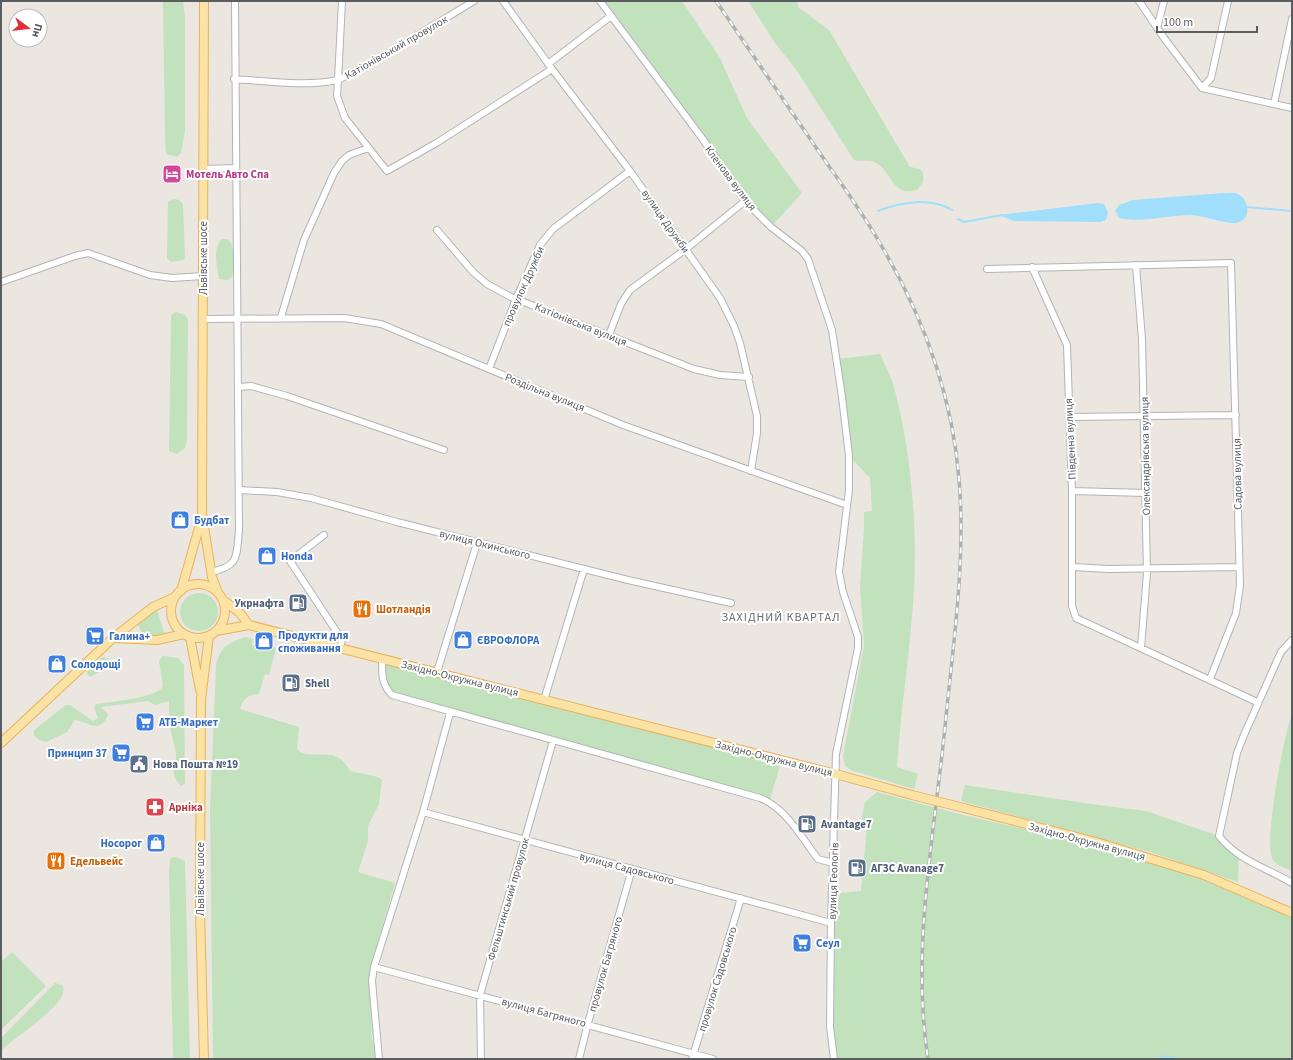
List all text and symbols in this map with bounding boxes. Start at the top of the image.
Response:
north arrow [8,8,48,48]
scale bar [1157,8,1257,34]
street label: Катіонівський провулок [342,12,451,83]
text: 100 m [1163,14,1193,31]
text: Пн [28,22,46,39]
street label: Кленова вулиця [701,143,760,214]
hotel icon: Мотель Авто Спа [161,163,183,185]
place label: Мотель Авто Спа [186,167,269,182]
street label: вулиця Дружби [638,186,693,256]
street label: Львівське шосе [196,220,211,295]
street label: провулок Дружби [499,244,548,329]
street label: Катіонівська вулиця [533,299,629,350]
street label: Роздільна вулиця [503,370,587,415]
street label: Олександрівська вулиця [1137,396,1154,515]
street label: Південна вулиця [1061,398,1080,480]
street label: Садова вулиця [1229,438,1246,510]
shop icon: Будбат [169,509,191,531]
place label: Будбат [194,513,230,528]
street label: вулиця Окинського [438,526,532,563]
shop icon: Honda [256,545,278,567]
place label: Honda [281,549,313,564]
fuel station icon: Укрнафта [287,592,309,614]
place label: Укрнафта [234,596,284,611]
restaurant icon: Шотландія [351,598,373,620]
place label: Шотландія [376,602,431,617]
district label: ЗАХІДНИЙ КВАРТАЛ [721,609,841,626]
supermarket icon: Галина+ [84,625,106,647]
place label: Продукти для споживання [278,628,349,656]
place label: Галина+ [109,629,151,644]
shop icon: ЄВРОФЛОРА [452,629,474,651]
shop icon: Продукти для споживання [253,630,275,652]
place label: ЄВРОФЛОРА [477,633,540,648]
shop icon: Солодощі [46,653,68,675]
place label: Солодощі [71,657,121,672]
street label: Західно-Окружна вулиця [400,657,520,700]
fuel station icon: Shell [280,672,302,694]
place label: Shell [305,676,330,691]
supermarket icon: АТБ-Маркет [134,711,156,733]
place label: АТБ-Маркет [158,715,219,730]
street label: Західно-Окружна вулиця [714,737,834,780]
supermarket icon: Принцип 37 [110,742,132,764]
place label: Принцип 37 [47,746,107,761]
public building icon: Нова Пошта №19 [128,753,150,775]
place label: Нова Пошта №19 [153,757,238,772]
pharmacy icon: Арніка [144,796,166,818]
place label: Арніка [168,800,203,815]
fuel station icon: Avantage7 [796,813,818,835]
place label: Avantage7 [820,817,872,832]
street label: Західно-Окружна вулиця [1027,819,1147,864]
shop icon: Носорог [145,832,167,854]
place label: Носорог [100,836,142,851]
street label: Фельштинський провулок [484,836,533,962]
street label: Львівське шосе [193,841,208,916]
street label: вулиця Геологів [825,842,842,920]
street label: вулиця Садовського [578,849,676,888]
restaurant icon: Едельвейс [45,850,67,872]
place label: Едельвейс [70,854,123,869]
fuel station icon: АГЗС Avanage7 [846,857,868,879]
place label: АГЗС Avanage7 [870,861,944,876]
street label: провулок Багряного [585,915,626,1014]
street label: провулок Садовського [694,925,741,1034]
supermarket icon: Сеул [791,932,813,954]
place label: Сеул [816,936,840,951]
street label: вулиця Багряного [500,994,588,1031]

